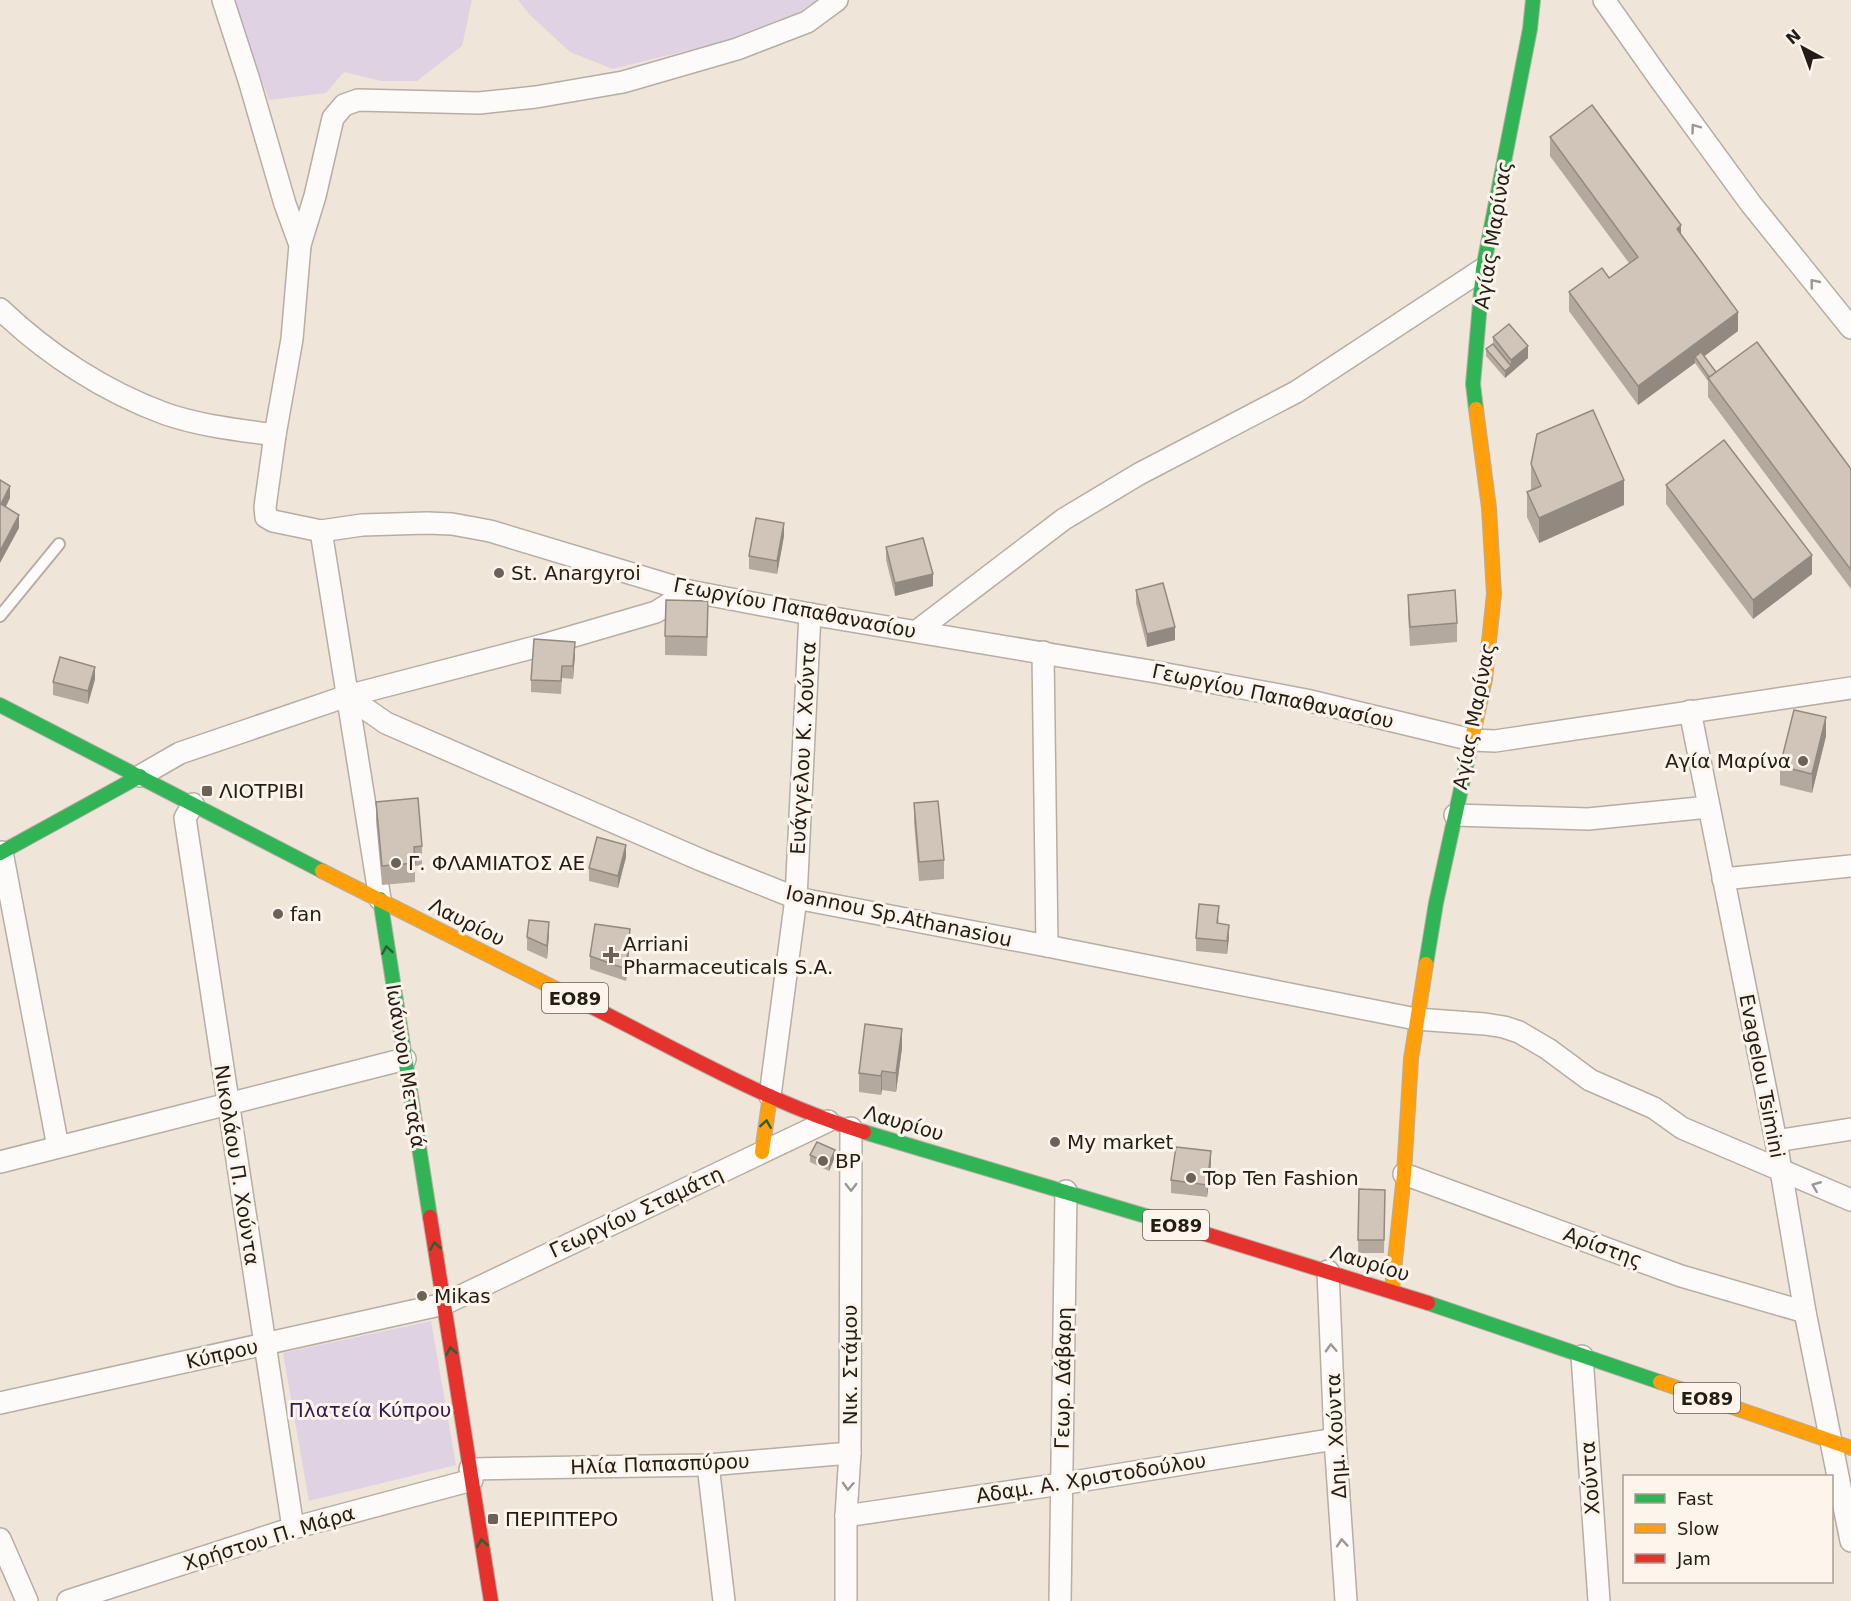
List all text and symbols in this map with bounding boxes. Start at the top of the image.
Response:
north arrow [1773,18,1833,78]
text: N [1782,25,1805,49]
one-way arrow [1692,124,1703,135]
street label: Αγίας Μαρίνας [1469,159,1517,311]
one-way arrow [1811,279,1822,290]
place label: St. Anargyroi [511,561,641,585]
marker: St. Anargyroi [492,566,506,580]
street label: Γεωργίου Παπαθανασίου [672,573,918,643]
street label: Αγίας Μαρίνας [1448,640,1500,792]
street label: Ευάγγελου Κ. Χούντα [785,641,821,855]
street label: Γεωργίου Παπαθανασίου [1150,659,1396,733]
place label: Αγία Μαρίνα [1665,749,1791,773]
marker: Αγία Μαρίνα [1796,754,1810,768]
place label: ΛΙΟΤΡΙΒΙ [219,779,304,803]
marker: ΛΙΟΤΡΙΒΙ [200,784,214,798]
place label: Γ. ΦΛΑΜΙΑΤΟΣ ΑΕ [408,851,585,875]
marker: Γ. ΦΛΑΜΙΑΤΟΣ ΑΕ [389,856,403,870]
street label: Ioannou Sp.Athanasiou [784,880,1014,952]
street label: Λαυρίου [425,893,509,951]
place label: fan [290,902,322,926]
marker: fan [271,907,285,921]
place label: Arriani Pharmaceuticals S.A. [623,932,833,979]
one-way arrow [382,945,394,955]
marker: Arriani Pharmaceuticals S.A. [604,948,618,962]
street label: Ιωάννου Μεταξά [381,982,431,1150]
road number: ΕΟ89 [542,983,608,1013]
street label: Evagelou Tsimini [1734,992,1790,1160]
street label: Νικολάου Π. Χούντα [209,1063,265,1267]
street label: Λαυρίου [861,1100,947,1146]
one-way arrow [760,1120,772,1129]
place label: My market [1067,1130,1174,1154]
marker: My market [1048,1135,1062,1149]
place label: BP [835,1149,861,1173]
marker: BP [816,1154,830,1168]
street label: Γεωργίου Σταμάτη [545,1161,727,1263]
place label: Top Ten Fashion [1202,1166,1359,1190]
marker: Top Ten Fashion [1184,1171,1198,1185]
one-way arrow [1812,1181,1823,1193]
one-way arrow [845,1182,857,1191]
road number: ΕΟ89 [1143,1210,1209,1240]
street label: Αρίστης [1560,1222,1646,1272]
street label: Λαυρίου [1327,1240,1413,1286]
one-way arrow [429,1242,441,1251]
place label: Mikas [434,1284,491,1308]
marker: Mikas [415,1289,429,1303]
street label: Νικ. Στάμου [838,1305,862,1425]
street label: Γεωρ. Δάβαρη [1050,1307,1076,1449]
street label: Κύπρου [184,1334,260,1374]
one-way arrow [1325,1343,1338,1352]
one-way arrow [445,1346,458,1356]
street label: Δημ. Χούντα [1321,1373,1351,1499]
road number: ΕΟ89 [1674,1383,1740,1413]
park label: Πλατεία Κύπρου [289,1398,451,1422]
street label: Χούντα [1575,1440,1605,1516]
street label: Αδαμ. Α. Χριστοδούλου [974,1448,1208,1508]
street label: Ηλία Παπασπύρου [570,1449,750,1479]
legend [1623,1475,1833,1583]
one-way arrow [842,1482,855,1491]
text: Fast [1677,1488,1713,1509]
street label: Χρήστου Π. Μάρα [180,1500,358,1576]
place label: ΠΕΡΙΠΤΕΡΟ [505,1507,618,1531]
marker: ΠΕΡΙΠΤΕΡΟ [486,1512,500,1526]
text: Slow [1677,1518,1719,1539]
one-way arrow [1336,1538,1349,1547]
one-way arrow [476,1539,488,1548]
text: Jam [1676,1548,1711,1569]

